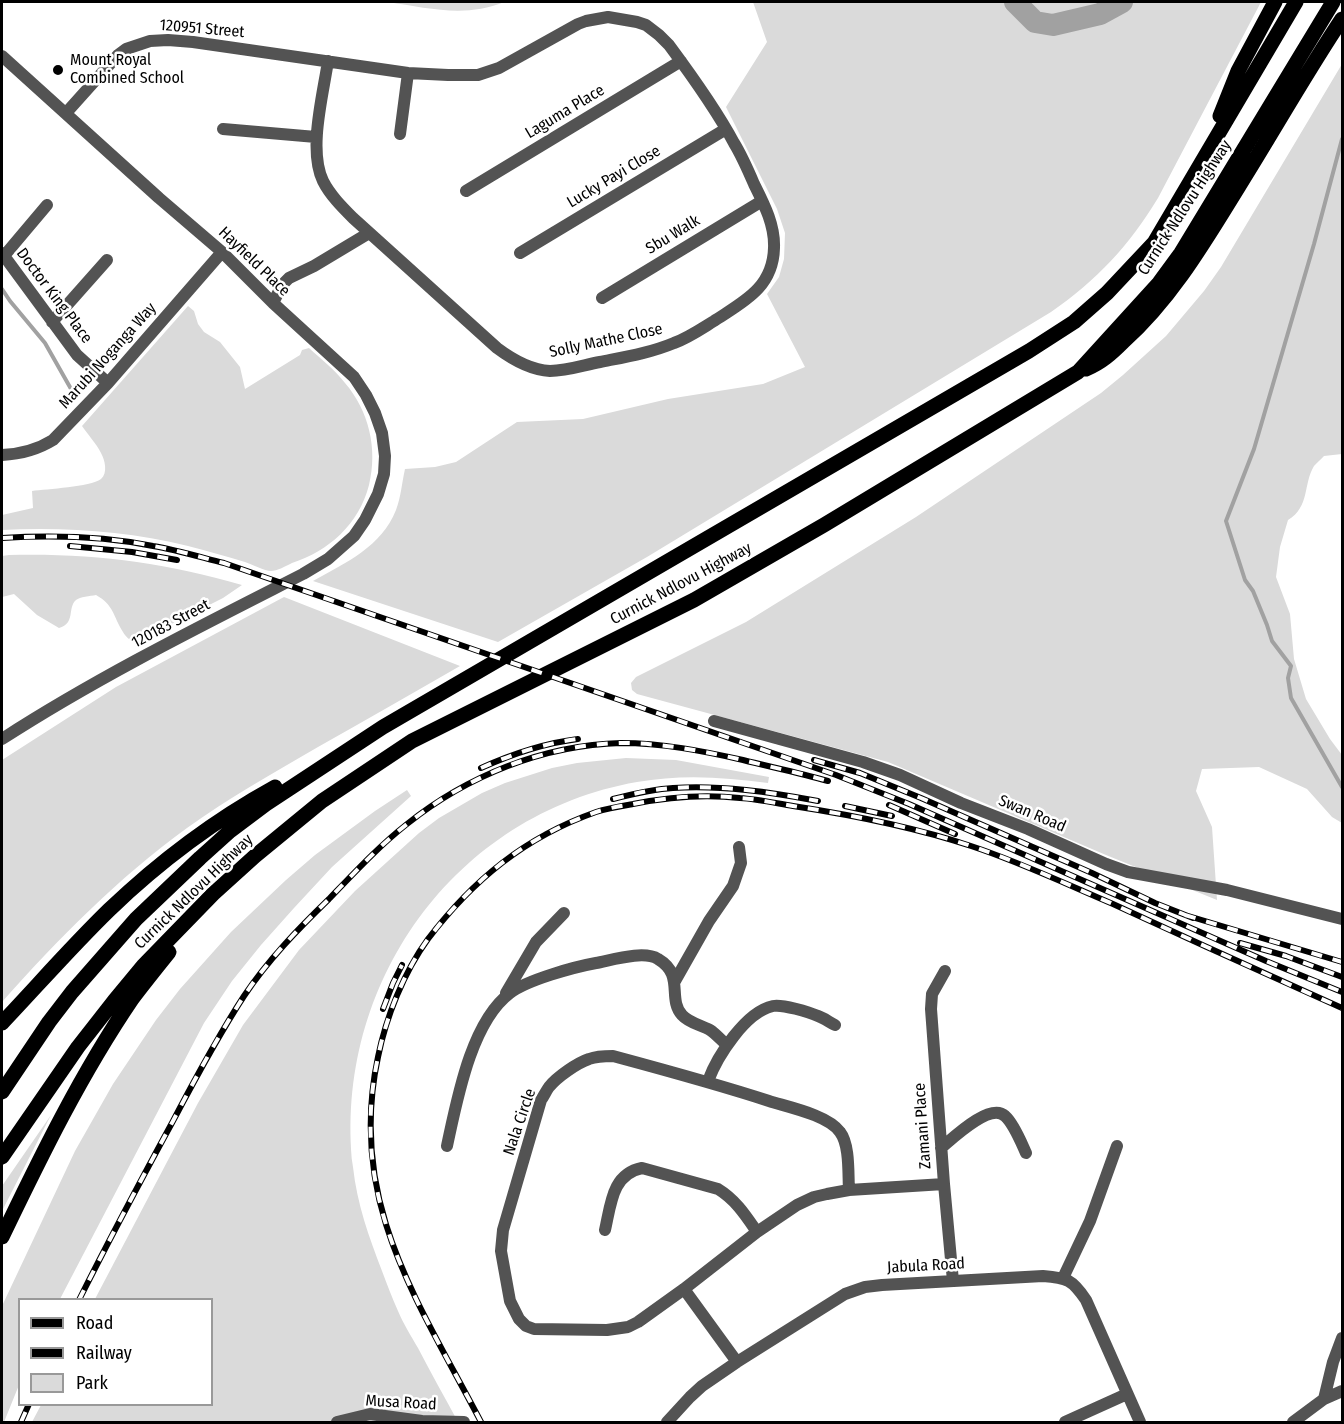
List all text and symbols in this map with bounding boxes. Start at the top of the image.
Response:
street label: 120951 Street [159,16,245,42]
place label: Mount Royal Combined School [70,51,184,89]
marker: Mount Royal Combined School [51,63,65,77]
street label: Laguma Place [522,81,608,143]
street label: Curnick Ndlovu Highway [1134,137,1236,279]
street label: Lucky Payi Close [564,142,664,212]
street label: Sbu Walk [643,211,703,259]
street label: Hayfield Place [214,223,294,301]
street label: Doctor King Place [12,245,96,347]
street label: Marubi Noganga Way [55,299,161,413]
street label: Solly Mathe Close [548,320,664,362]
street label: Curnick Ndlovu Highway [607,539,755,629]
street label: 120183 Street [129,595,213,653]
street label: Swan Road [995,791,1069,837]
street label: Curnick Ndlovu Highway [131,831,257,953]
street label: Zamani Place [910,1082,936,1170]
street label: Nala Circle [500,1086,540,1158]
street label: Jabula Road [887,1254,965,1278]
legend [18,1298,213,1406]
text: Road [76,1312,113,1334]
text: Railway [76,1342,132,1364]
text: Park [76,1372,108,1394]
street label: Musa Road [365,1392,437,1414]

